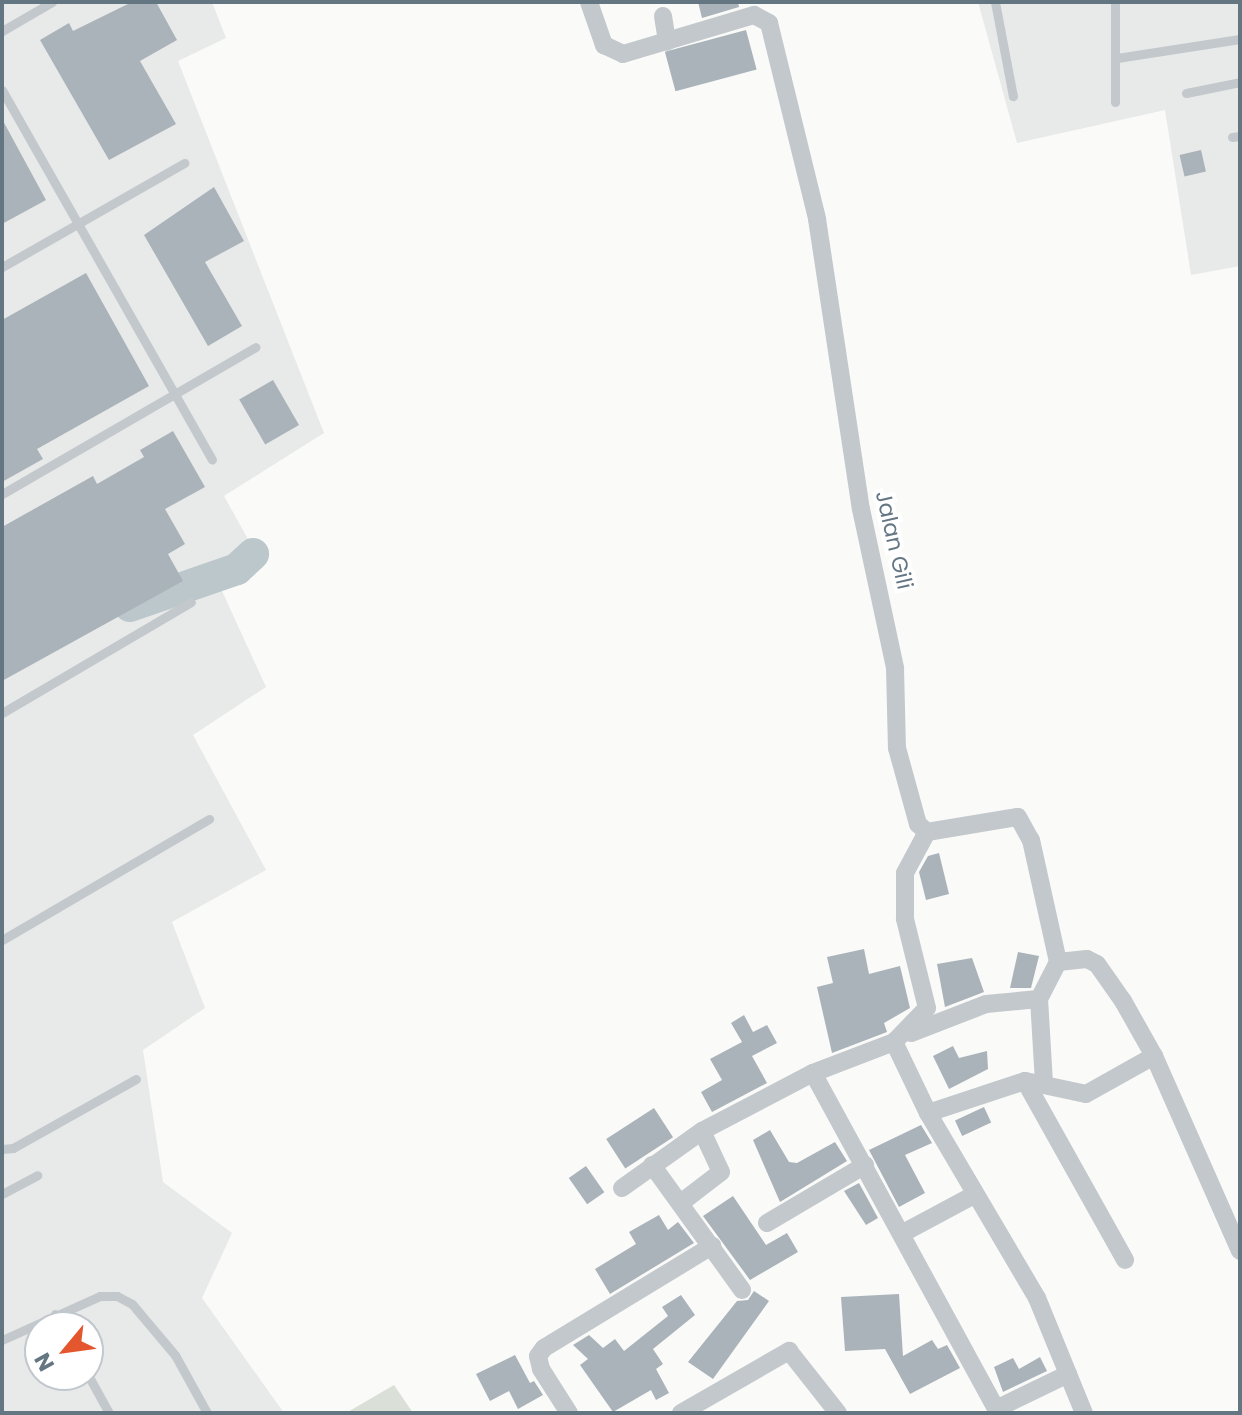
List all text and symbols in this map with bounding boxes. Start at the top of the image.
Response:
street label: Jalan Gili [870,488,918,592]
north arrow [24,1311,104,1391]
text: N [27,1347,62,1377]

